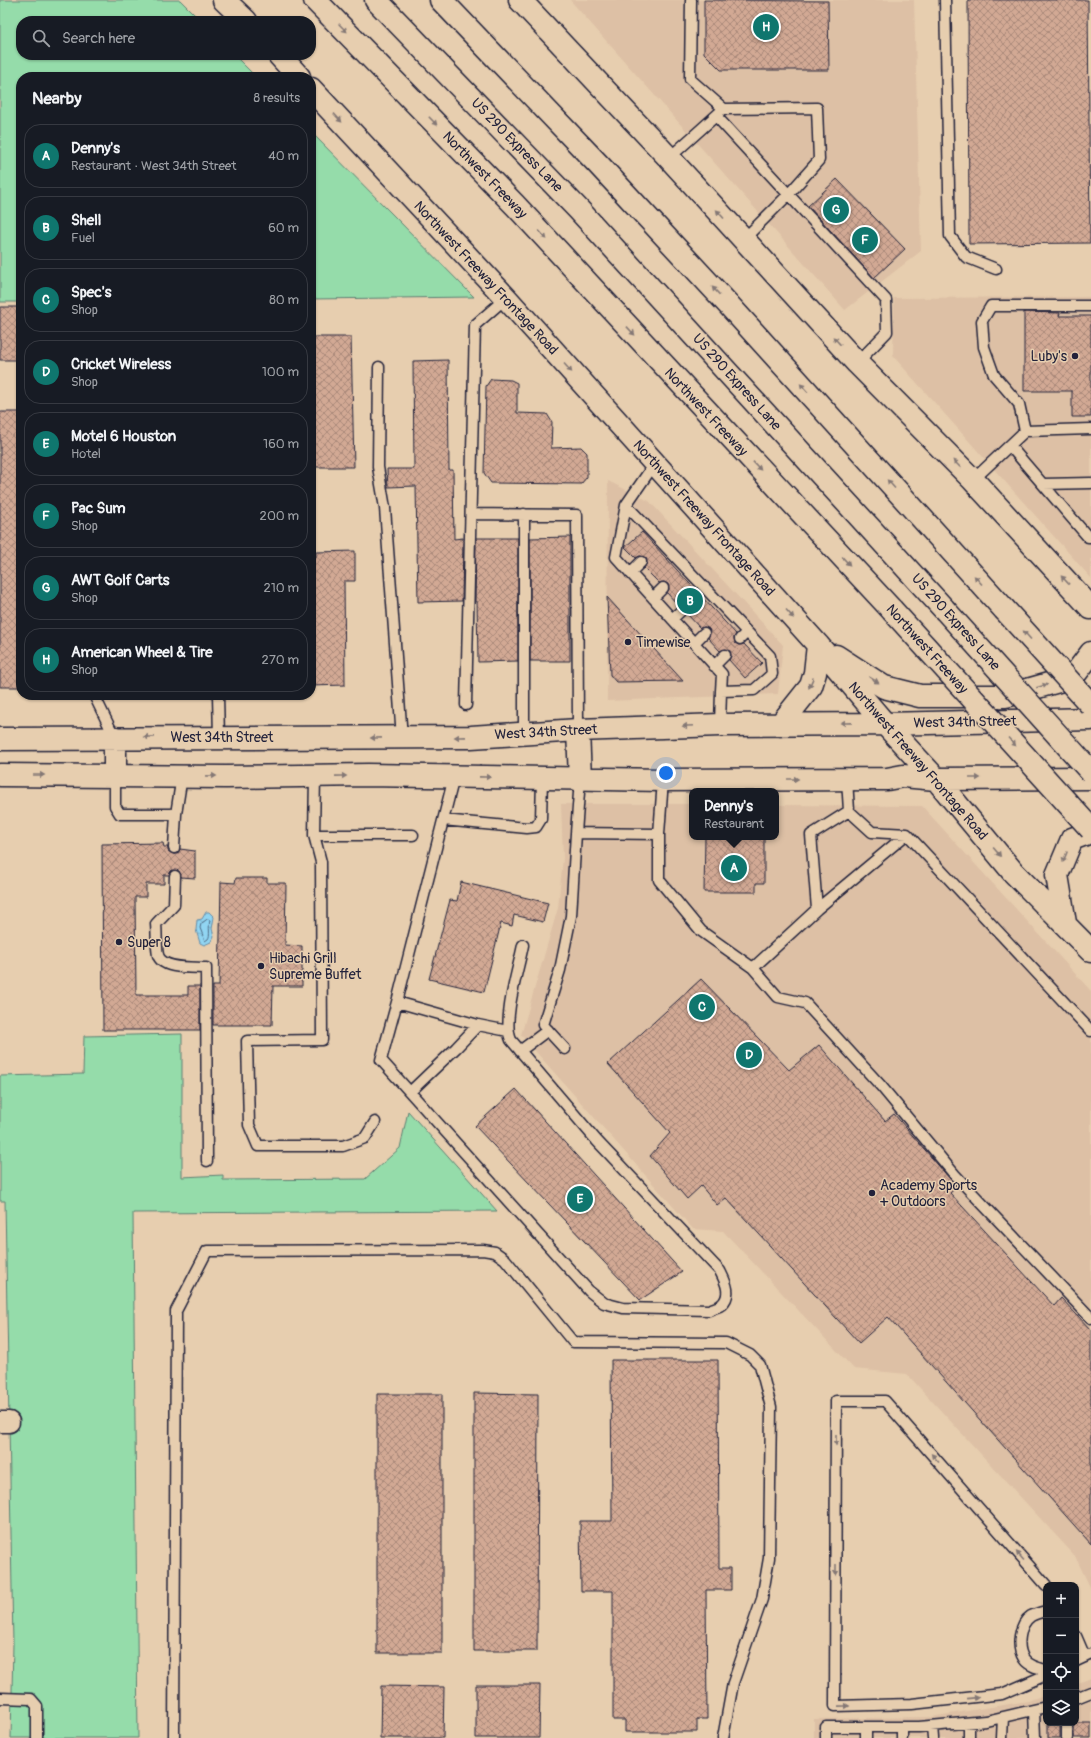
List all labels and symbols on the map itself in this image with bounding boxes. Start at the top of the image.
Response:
pin: H [753,12,779,42]
one-way arrow [338,23,348,32]
street label: US 290 Express Lane [468,94,566,196]
one-way arrow [333,113,342,123]
one-way arrow [429,116,438,126]
street label: Northwest Freeway [439,128,531,222]
pin: G [823,195,849,225]
street label: Northwest Freeway Frontage Road [410,198,562,358]
one-way arrow [716,209,725,220]
pin: F [852,225,878,255]
one-way arrow [538,230,547,240]
one-way arrow [712,286,721,296]
one-way arrow [626,326,635,335]
street label: US 290 Express Lane [689,330,785,434]
one-way arrow [832,336,841,346]
place label: Luby's [1030,348,1068,365]
marker: Luby's [1070,351,1080,361]
one-way arrow [564,363,573,373]
street label: Northwest Freeway [661,364,751,460]
one-way arrow [799,382,808,393]
street label: Northwest Freeway Frontage Road [629,437,779,600]
one-way arrow [952,459,962,469]
one-way arrow [752,461,762,471]
one-way arrow [886,479,896,489]
one-way arrow [841,556,850,565]
street label: US 290 Express Lane [908,570,1004,674]
one-way arrow [1060,575,1069,585]
one-way arrow [974,576,983,585]
pin: B [677,586,703,616]
street label: Northwest Freeway [882,601,972,697]
one-way arrow [786,609,795,619]
one-way arrow [1023,630,1032,640]
place label: Timewise [636,634,690,651]
marker: Timewise [623,637,633,647]
one-way arrow [808,677,814,688]
one-way arrow [868,677,880,684]
street label: Northwest Freeway Frontage Road [845,679,991,844]
one-way arrow [1036,682,1048,688]
street label: West 34th Street [913,713,1017,731]
one-way arrow [839,720,852,726]
street label: West 34th Street [494,721,598,743]
one-way arrow [681,723,694,729]
street label: West 34th Street [171,729,274,746]
one-way arrow [143,734,155,741]
one-way arrow [453,734,466,740]
one-way arrow [369,735,382,741]
one-way arrow [1007,737,1017,747]
your location [656,763,676,783]
one-way arrow [33,772,46,778]
one-way arrow [205,773,217,780]
one-way arrow [335,773,348,779]
one-way arrow [479,774,491,781]
one-way arrow [969,775,982,781]
one-way arrow [787,776,800,782]
one-way arrow [992,846,1001,857]
one-way arrow [1062,851,1068,862]
pin: A [721,853,747,883]
place label: Super 8 [127,934,171,951]
marker: Super 8 [114,937,124,947]
place label: Hibachi Grill Supreme Buffet [269,950,362,983]
marker: Hibachi Grill Supreme Buffet [256,961,266,971]
pin: C [689,992,715,1022]
pin: D [736,1040,762,1070]
place label: Academy Sports + Outdoors [879,1177,978,1210]
pin: E [567,1184,593,1214]
marker: Academy Sports + Outdoors [867,1188,877,1198]
one-way arrow [833,1434,839,1447]
one-way arrow [930,1453,939,1463]
one-way arrow [1016,1551,1025,1561]
one-way arrow [833,1564,839,1577]
one-way arrow [967,1694,979,1701]
one-way arrow [838,1703,851,1709]

